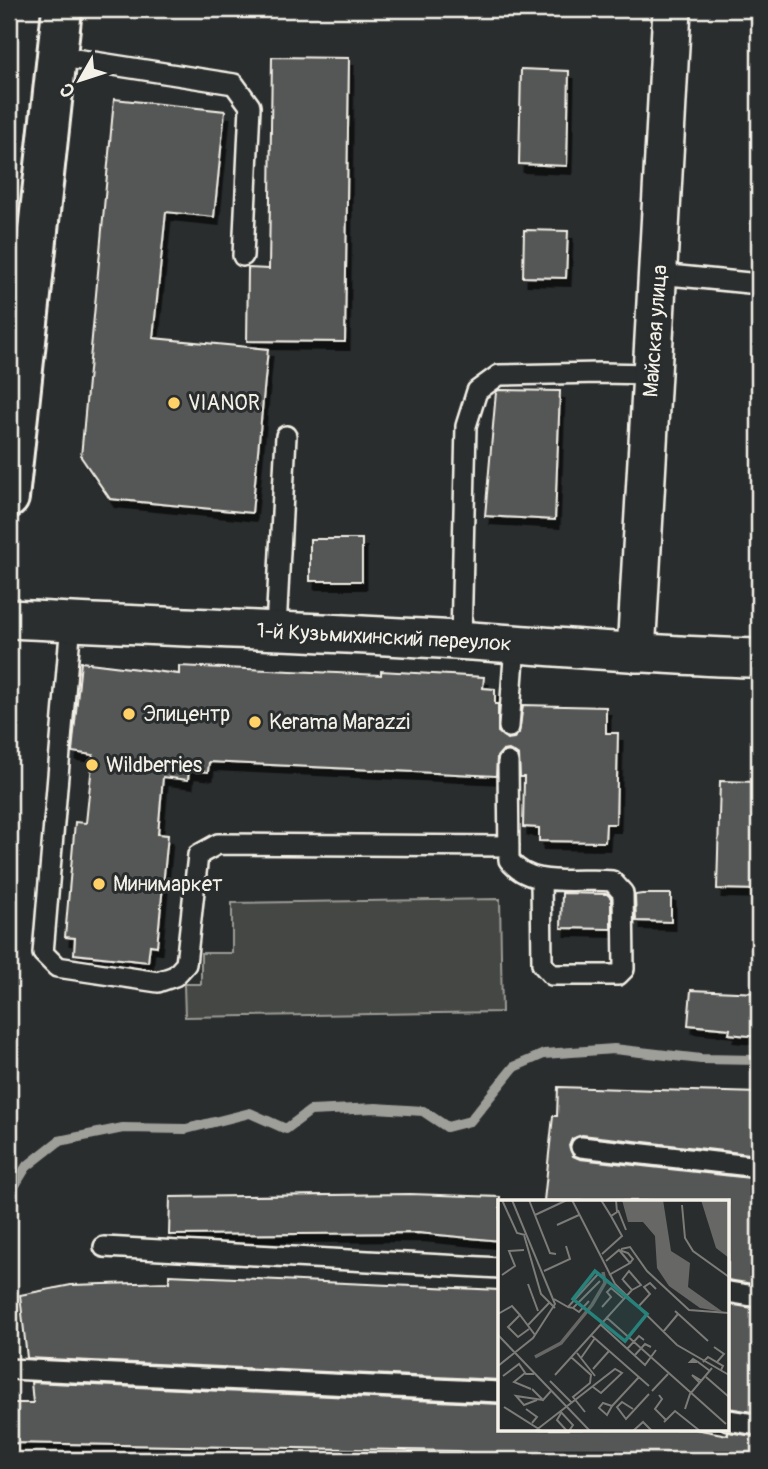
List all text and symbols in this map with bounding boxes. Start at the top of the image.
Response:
north arrow [46,46,116,116]
text: С [54,78,81,102]
street label: Майская улица [637,264,674,398]
place label: VIANOR [188,390,260,417]
marker: VIANOR [166,395,182,411]
street label: 1-й Кузьмихинский переулок [256,617,512,658]
place label: Эпицентр [143,701,230,728]
marker: Эпицентр [121,706,137,722]
place label: Kerama Marazzi [269,709,410,736]
marker: Kerama Marazzi [247,714,263,730]
place label: Wildberries [106,752,203,779]
marker: Wildberries [84,757,100,773]
place label: Минимаркет [113,871,223,898]
marker: Минимаркет [91,876,107,892]
inset map [498,1200,730,1430]

